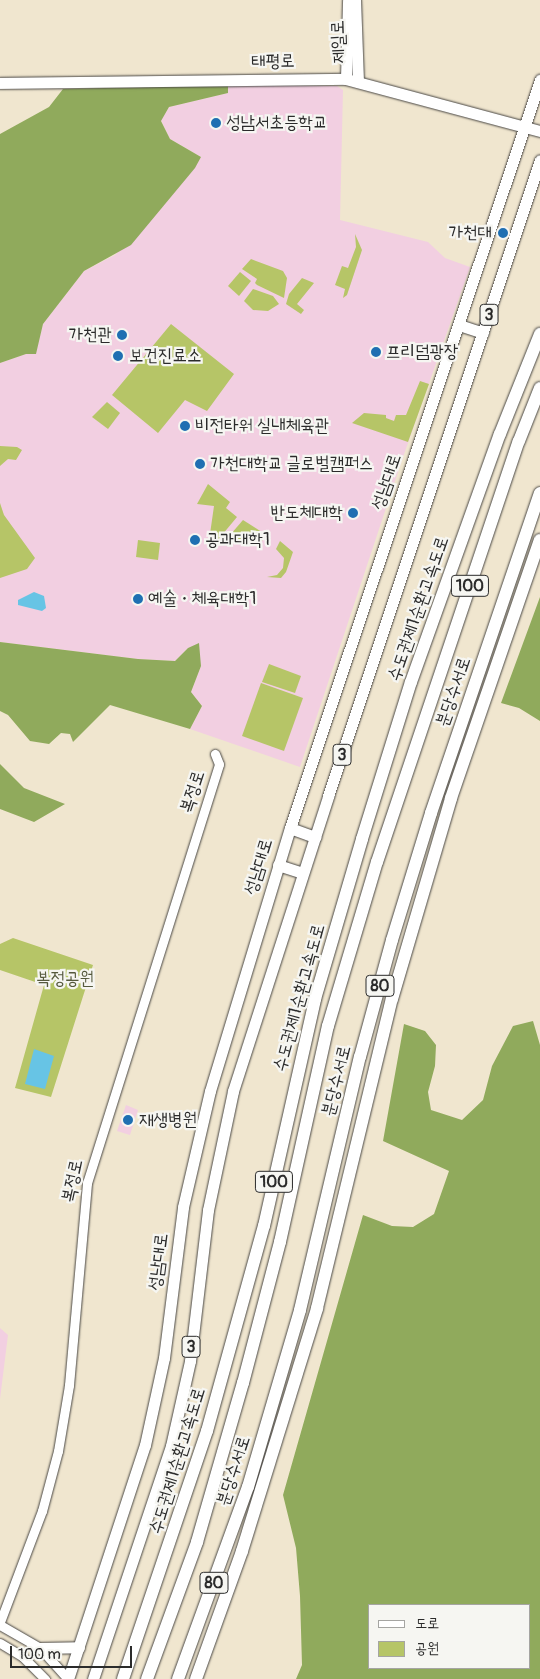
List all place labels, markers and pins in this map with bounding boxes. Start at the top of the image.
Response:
place label: 성남서초등학교 [226,112,327,134]
marker: 성남서초등학교 [210,117,222,129]
place label: 가천대 [449,222,492,244]
marker: 가천대 [496,226,510,240]
place label: 가천관 [69,324,112,346]
marker: 가천관 [116,329,128,341]
place label: 프리덤광장 [386,341,458,363]
place label: 보건진료소 [129,345,201,367]
marker: 프리덤광장 [370,346,382,358]
marker: 보건진료소 [111,349,125,363]
place label: 비전타워 실내체육관 [195,415,329,437]
marker: 비전타워 실내체육관 [179,420,191,432]
place label: 가천대학교 글로벌캠퍼스 [210,453,373,475]
marker: 가천대학교 글로벌캠퍼스 [194,458,206,470]
place label: 반도체대학 [271,502,343,524]
marker: 반도체대학 [347,507,359,519]
place label: 공과대학1 [205,529,270,551]
marker: 공과대학1 [189,534,201,546]
place label: 예술ㆍ체육대학1 [148,588,256,610]
marker: 예술ㆍ체육대학1 [132,593,144,605]
place label: 재생병원 [139,1109,197,1131]
marker: 재생병원 [121,1113,135,1127]

